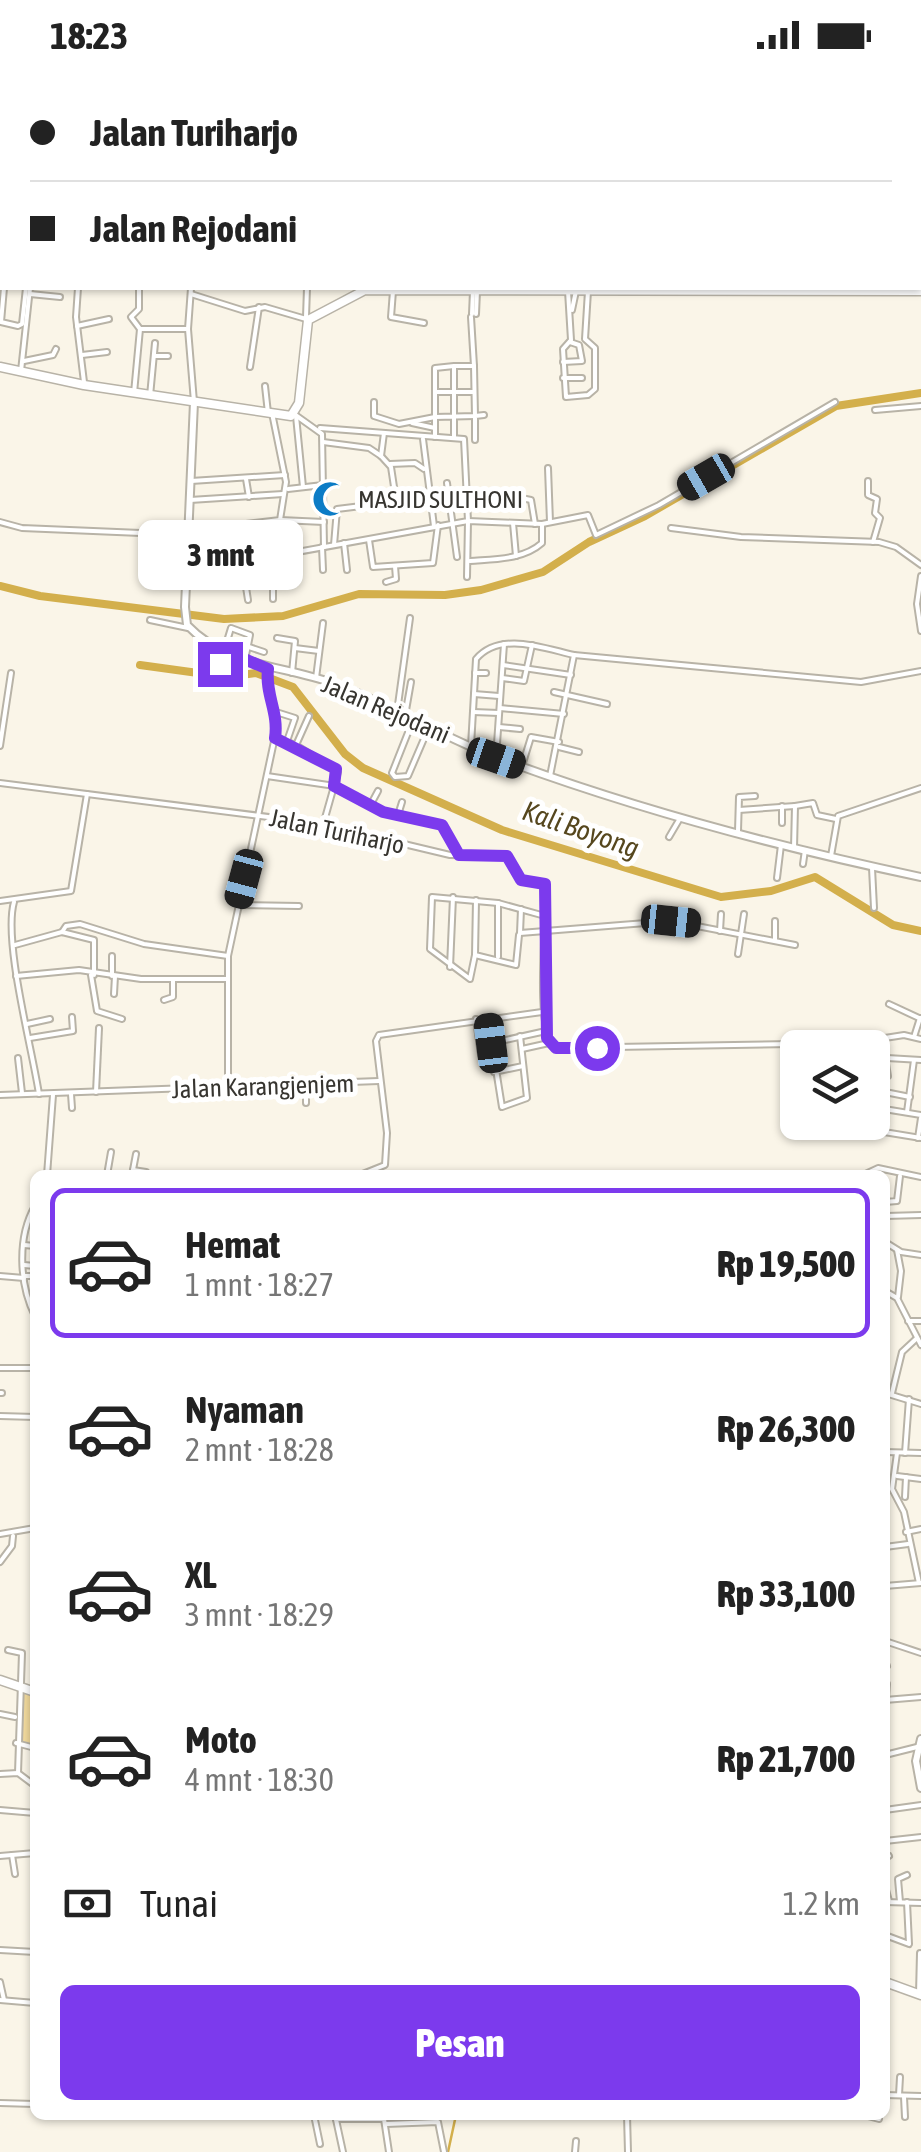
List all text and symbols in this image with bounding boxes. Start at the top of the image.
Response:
text: 18:23 [50,14,128,57]
text: Jalan Turiharjo [90,111,298,154]
text: Jalan Rejodani [90,207,297,250]
car [673,449,739,505]
mosque icon: MASJID SULTHONI [311,480,349,518]
place label: MASJID SULTHONI [358,485,523,513]
callout: 3 mnt [138,519,302,589]
text: 3 mnt [187,536,254,573]
route end [198,642,243,687]
street label: Jalan Rejodani [318,670,454,748]
car [463,734,529,782]
water label: Kali Boyong [518,794,644,864]
street label: Jalan Turiharjo [267,803,407,859]
car [222,846,266,912]
car [640,903,702,939]
car [472,1011,510,1075]
route start [575,1026,620,1071]
map controls [780,1030,890,1140]
button: layers [780,1030,890,1140]
street label: Jalan Karangjenjem [171,1069,355,1103]
icon: car [65,1218,155,1308]
text: Hemat [185,1223,280,1266]
text: Rp 19,500 [717,1242,855,1285]
text: 1 mnt · 18:27 [185,1266,334,1303]
icon: car [65,1383,155,1473]
text: Nyaman [185,1388,304,1431]
text: Rp 26,300 [717,1407,855,1450]
text: 2 mnt · 18:28 [185,1431,334,1468]
icon: car [65,1548,155,1638]
text: XL [185,1553,217,1596]
text: Rp 33,100 [717,1572,855,1615]
text: 3 mnt · 18:29 [185,1596,334,1633]
icon: car [65,1713,155,1803]
text: Moto [185,1718,257,1761]
text: Rp 21,700 [717,1737,855,1780]
text: 4 mnt · 18:30 [185,1761,334,1798]
icon: cash [60,1876,115,1931]
text: Tunai [140,1882,218,1925]
text: 1.2 km [783,1885,860,1922]
button: Pesan [60,1985,860,2100]

